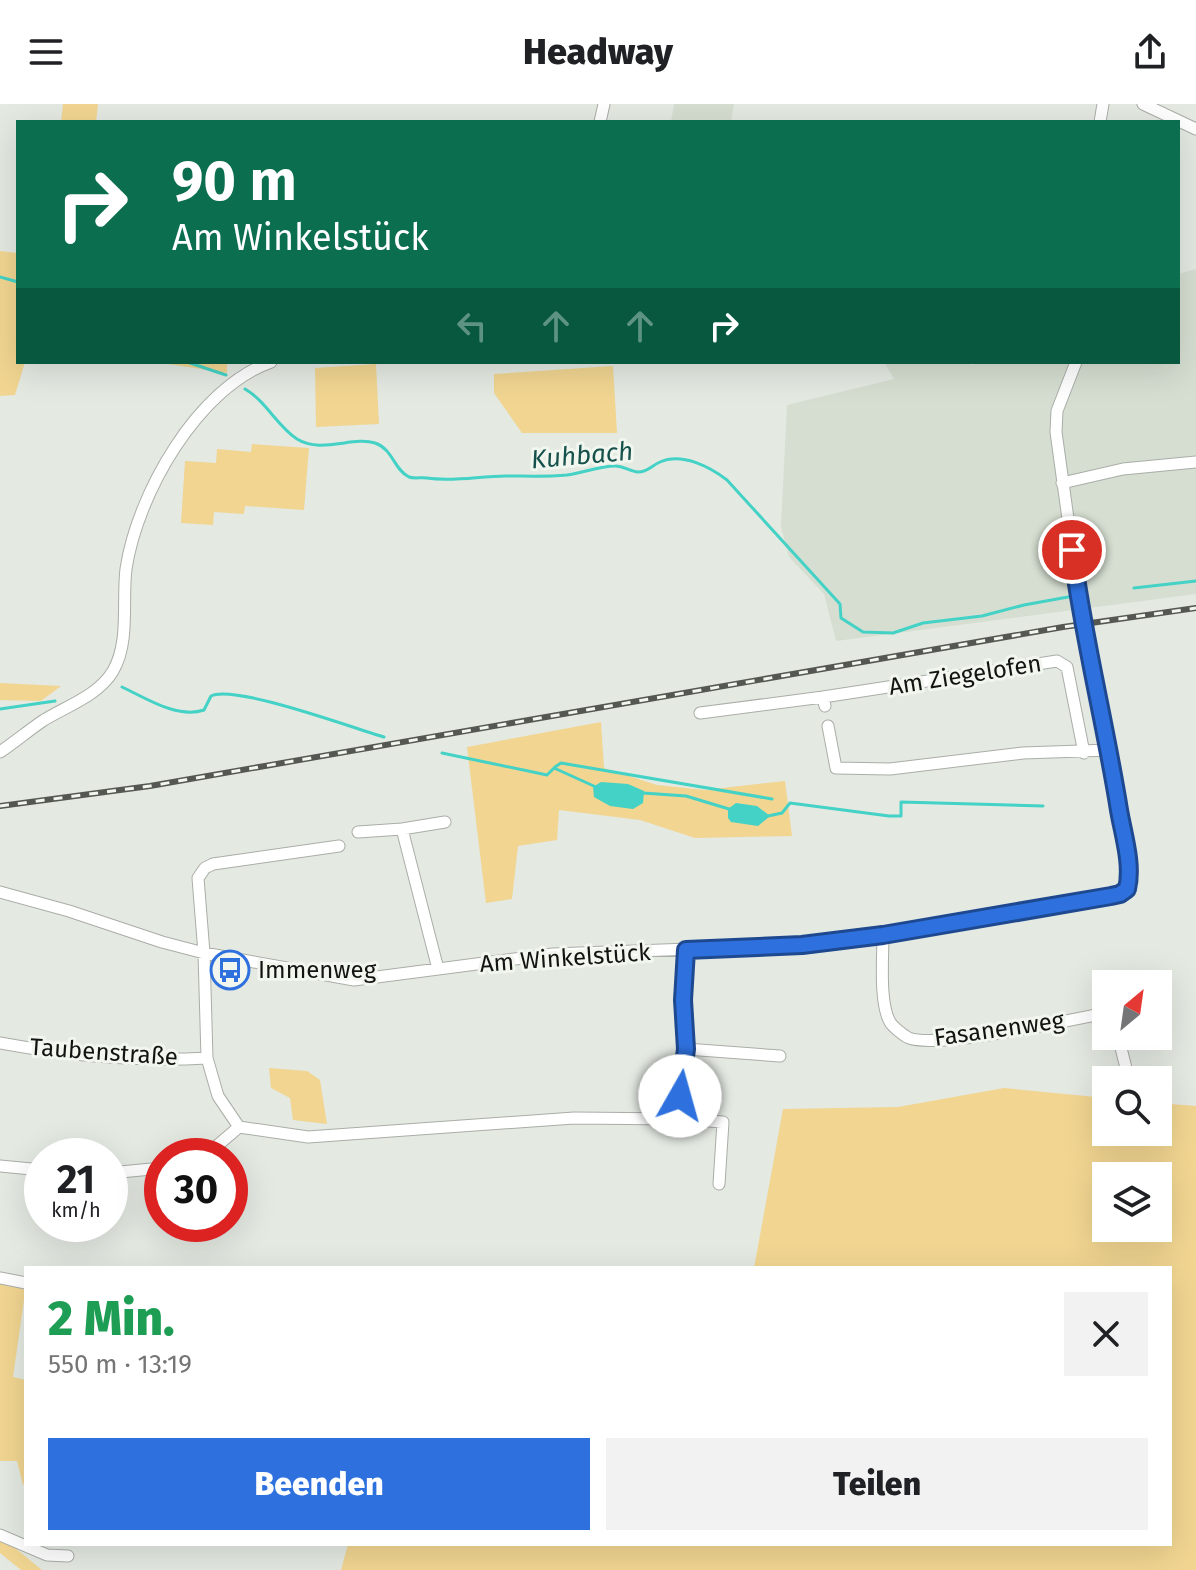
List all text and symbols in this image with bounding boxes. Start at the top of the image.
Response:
icon: menu [24,30,68,74]
text: Headway [523,30,673,74]
icon: share [1128,30,1172,74]
text: 90 m [172,148,297,215]
icon: right [40,152,144,256]
text: Am Winkelstück [172,216,429,260]
icon: left [450,304,494,348]
icon: ahead [534,304,578,348]
icon: ahead [618,304,662,348]
icon: right [702,304,746,348]
water label: Kuhbach [530,436,634,475]
pin [1038,516,1106,584]
icon: arrive [1050,528,1094,572]
street label: Am Ziegelofen [887,649,1043,701]
street label: Am Winkelstück [479,938,652,978]
bus stop icon: Immenweg [209,949,251,991]
place label: Immenweg [258,956,377,984]
north arrow [1092,970,1172,1050]
map controls [1092,970,1172,1242]
street label: Fasanenweg [932,1006,1066,1052]
street label: Taubenstraße [29,1033,179,1071]
position arrow [638,1054,722,1138]
button: search [1092,1066,1172,1146]
speed limit sign: 30 [144,1138,248,1242]
text: 21 [57,1156,95,1204]
button: layers [1092,1162,1172,1242]
text: km/h [51,1198,101,1222]
text: 2 Min. [48,1290,175,1348]
button: close [1064,1292,1148,1376]
text: 550 m · 13:19 [48,1349,192,1380]
button: Beenden [48,1438,590,1530]
button: Teilen [606,1438,1148,1530]

